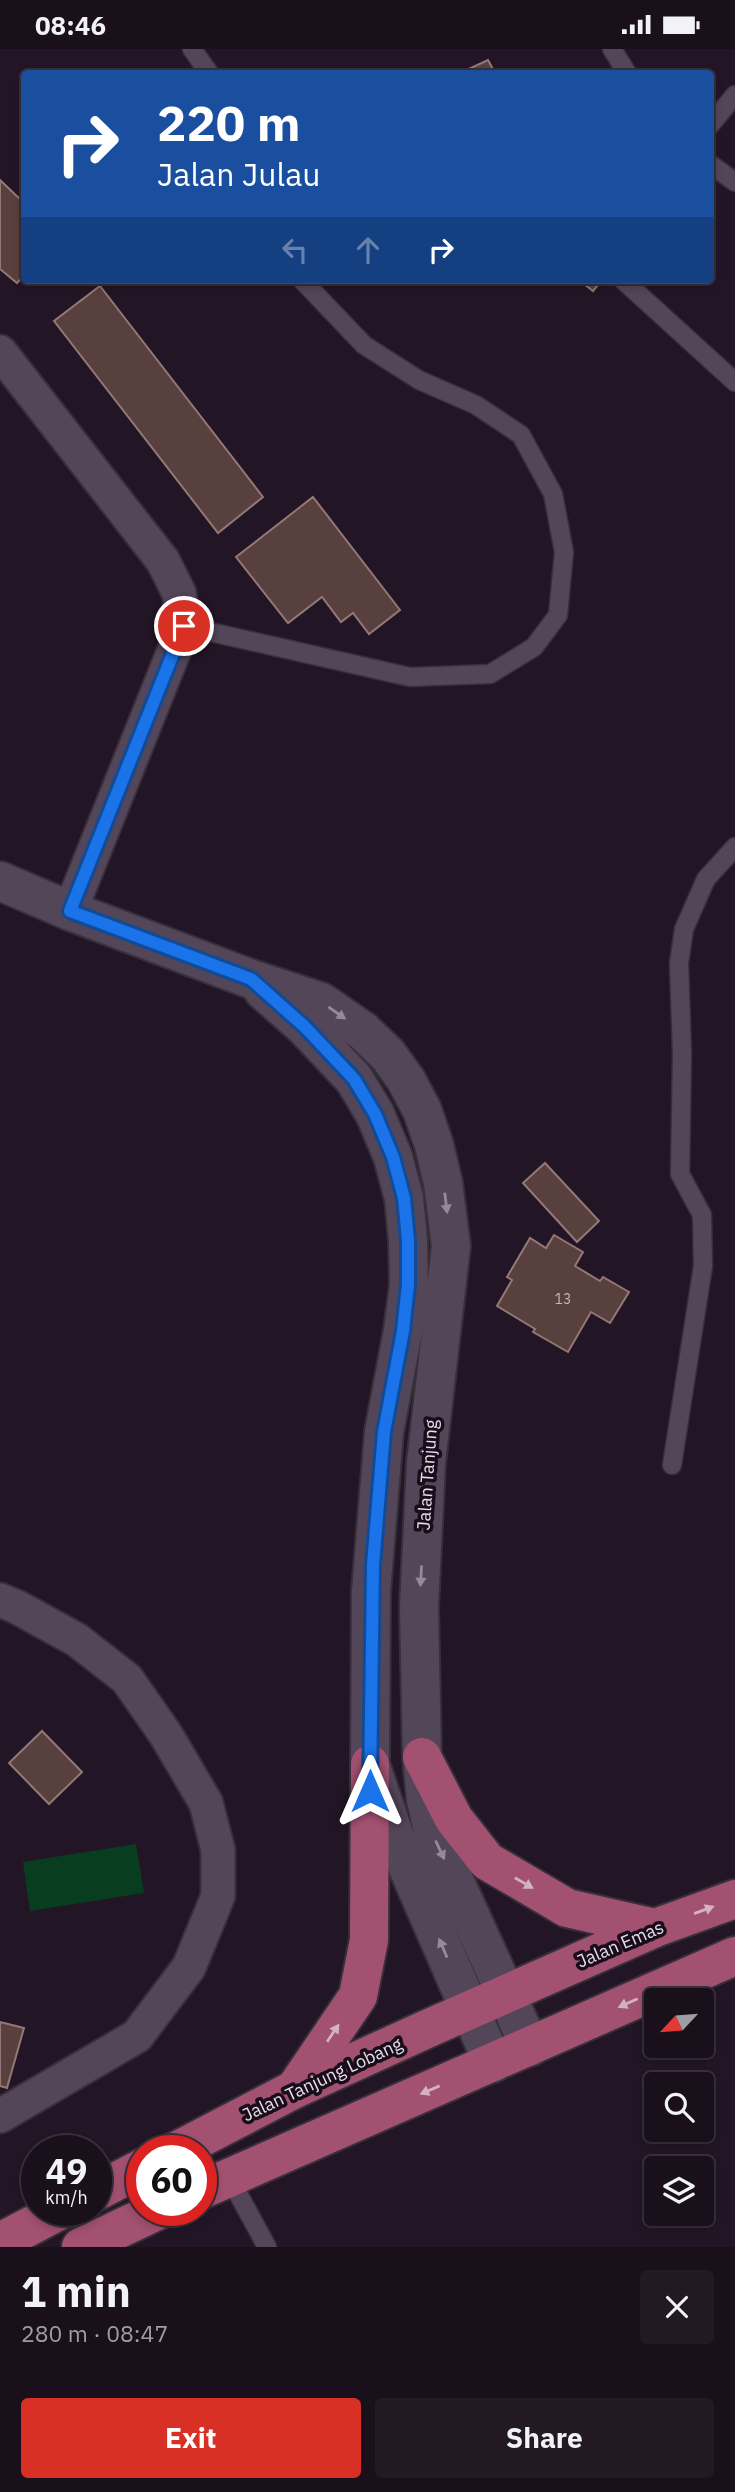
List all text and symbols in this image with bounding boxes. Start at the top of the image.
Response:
text: 08:46 [35,8,106,42]
text: 220 m [157,91,301,154]
icon: right [42,98,133,189]
text: Jalan Julau [157,153,320,195]
icon: left [276,231,314,269]
icon: ahead [349,231,387,269]
icon: right [422,231,460,269]
pin [154,596,214,656]
icon: arrive [165,607,203,645]
one-way arrow [328,1006,346,1020]
one-way arrow [440,1192,451,1214]
house number: 13 [555,1290,571,1308]
street label: Jalan Tanjung [412,1418,442,1531]
one-way arrow [415,1565,426,1587]
position arrow [333,1754,407,1828]
one-way arrow [435,1839,446,1860]
one-way arrow [515,1876,534,1889]
one-way arrow [694,1904,715,1915]
street label: Jalan Emas [573,1915,667,1973]
one-way arrow [437,1937,448,1958]
north arrow [644,1988,714,2058]
map controls [644,1988,714,2226]
one-way arrow [617,1998,638,2009]
one-way arrow [326,2023,339,2042]
street label: Jalan Tanjung Lobang [238,2032,406,2126]
button: search [644,2072,714,2142]
one-way arrow [420,2085,441,2096]
speed limit sign: 60 [126,2135,217,2226]
text: 49 [45,2148,88,2194]
button: layers [644,2156,714,2226]
text: km/h [45,2186,88,2209]
text: 1 min [21,2264,131,2319]
button: close [640,2270,714,2344]
text: 280 m · 08:47 [21,2318,168,2348]
button: Exit [21,2398,361,2478]
button: Share [375,2398,714,2478]

